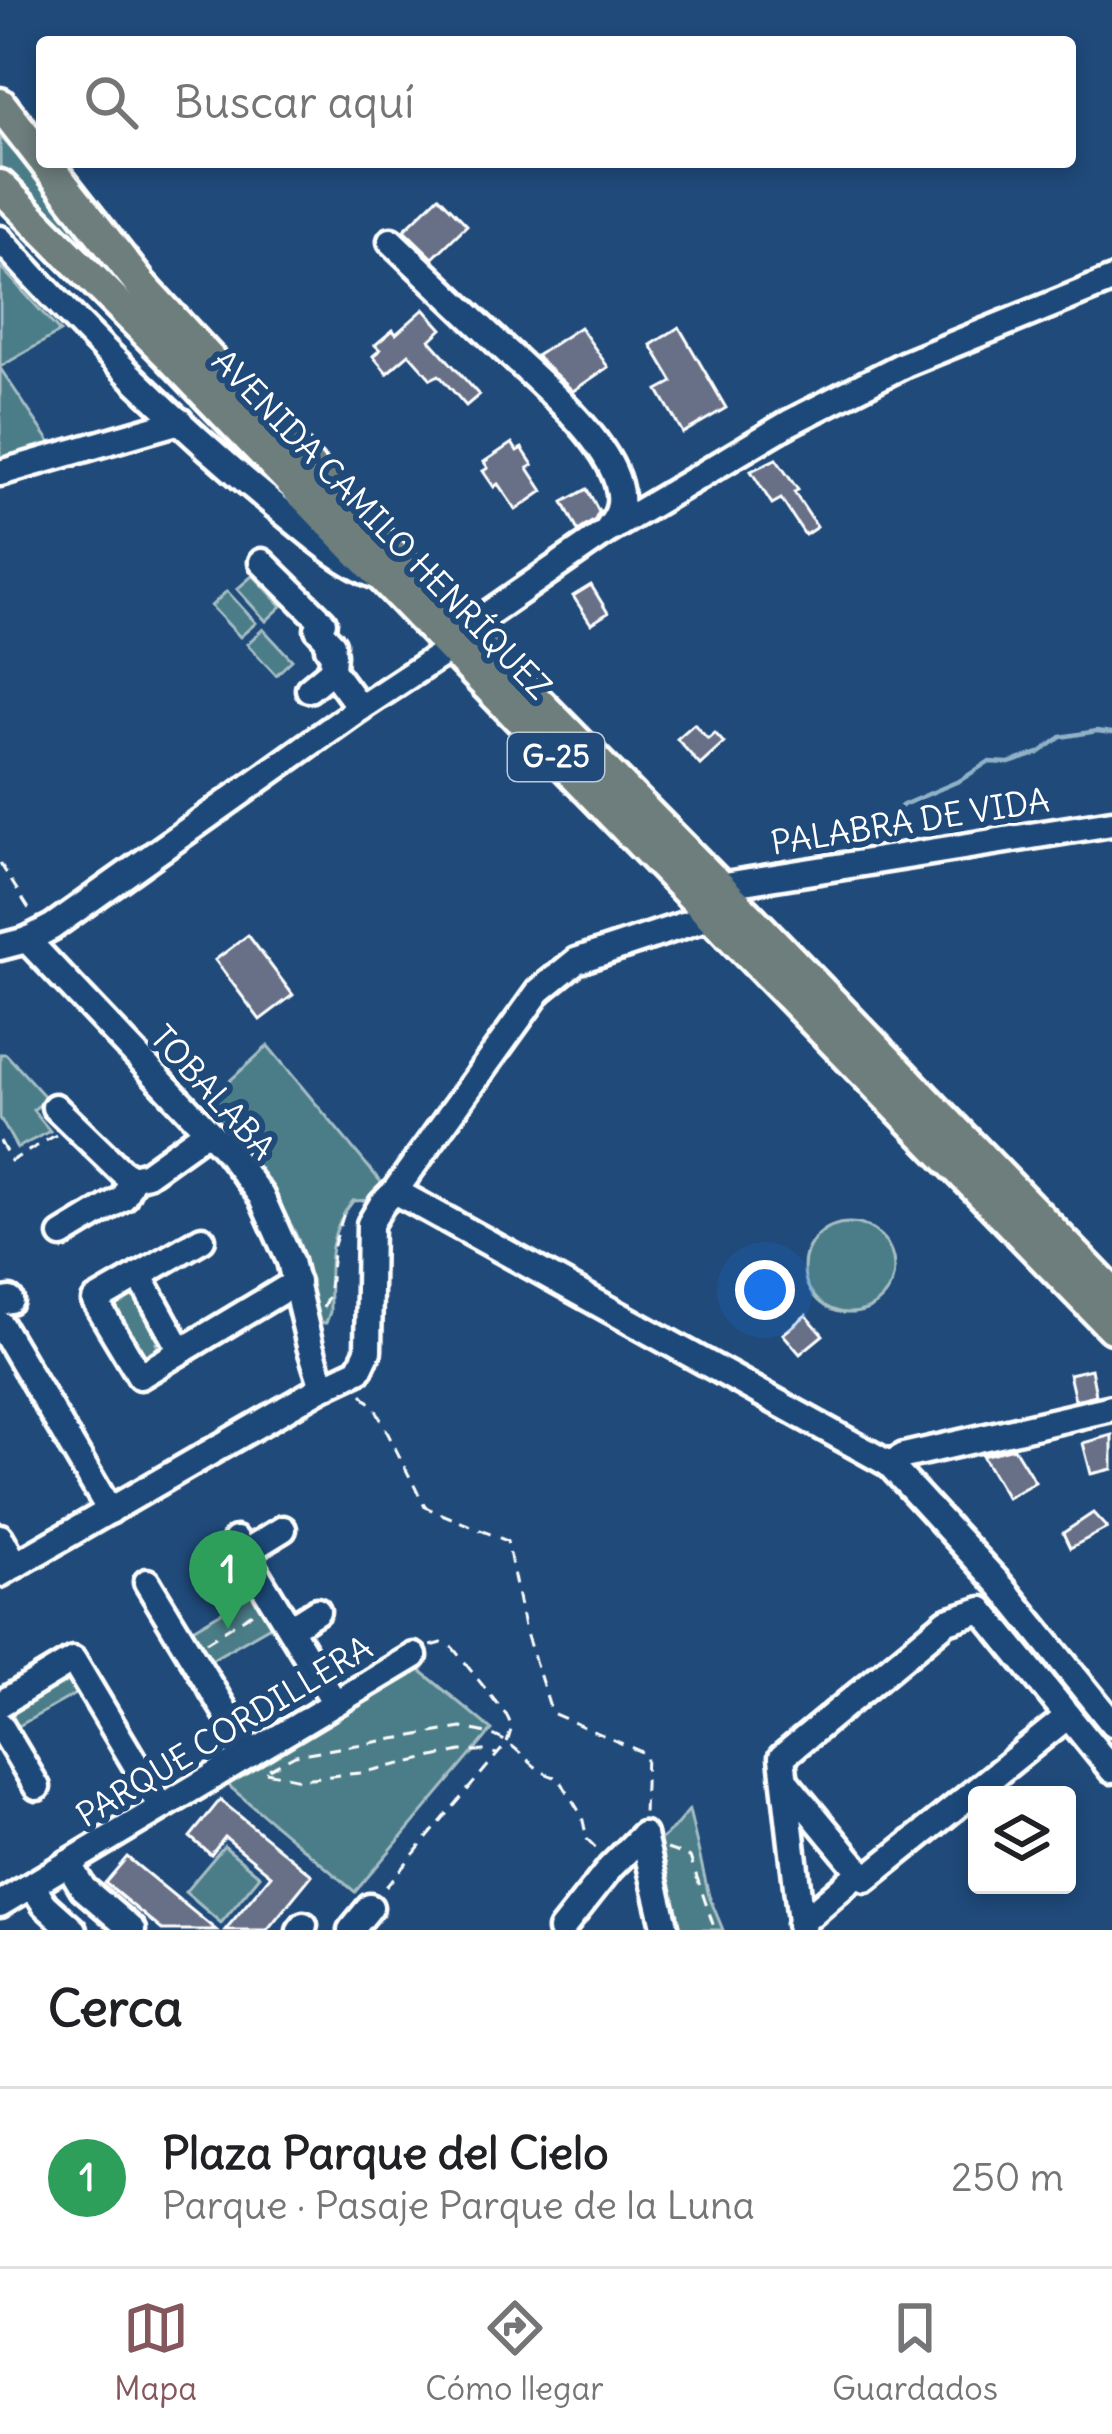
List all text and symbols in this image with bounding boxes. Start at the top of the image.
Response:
search box [36,36,1076,168]
icon: search [78,69,144,135]
text: Buscar aquí [174,74,414,130]
street label: AVENIDA CAMILO HENRÍQUEZ [204,340,560,708]
road number: G-25 [508,733,604,781]
street label: PALABRA DE VIDA [768,778,1052,864]
street label: TOBALABA [142,1016,284,1168]
your location [735,1260,795,1320]
pin: 1 [189,1530,267,1629]
street label: PARQUE CORDILLERA [68,1626,380,1836]
map controls [968,1786,1076,1894]
button: layers [968,1786,1076,1894]
text: Cerca [48,1976,183,2040]
text: Plaza Parque del Cielo [162,2125,608,2181]
text: 1 [79,2153,95,2202]
text: 250 m [951,2153,1064,2202]
text: Parque · Pasaje Parque de la Luna [162,2181,755,2230]
tab: Mapa [114,2295,197,2409]
tab: Cómo llegar [425,2295,604,2409]
tab: Guardados [832,2295,998,2409]

